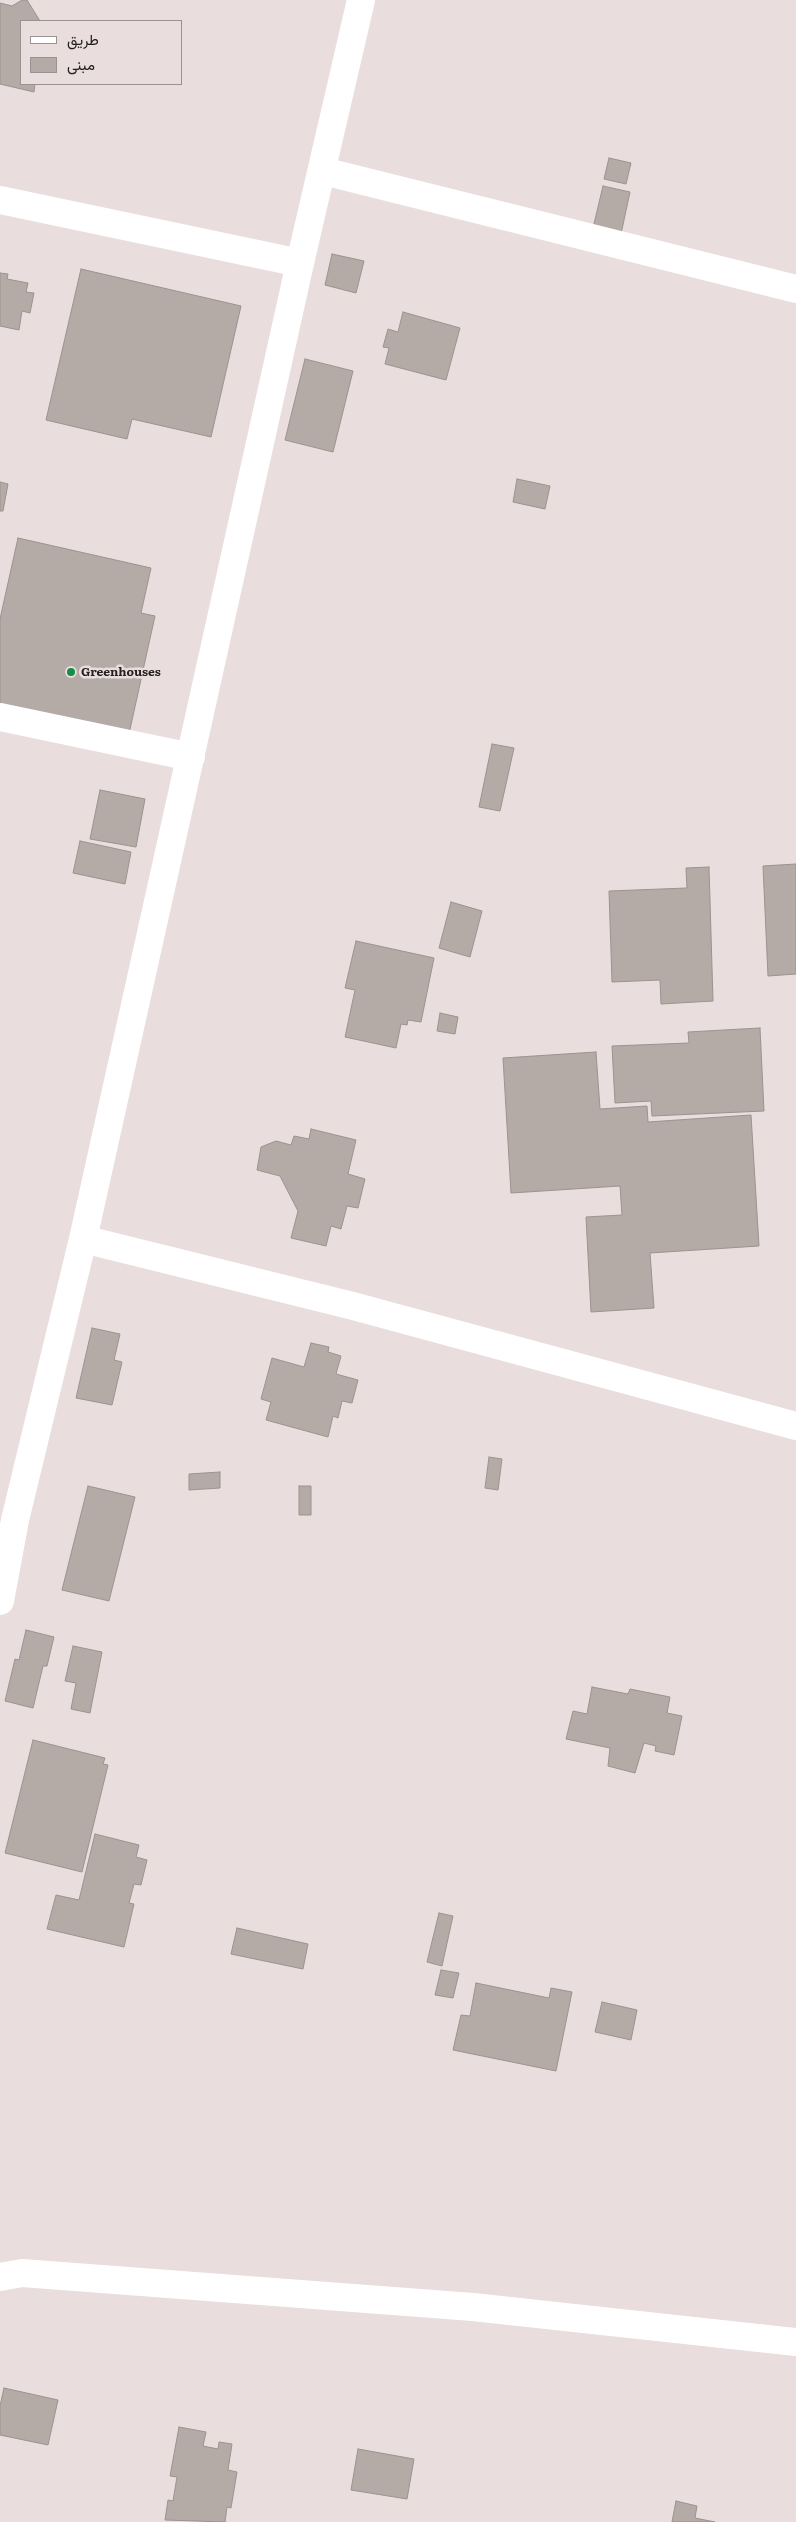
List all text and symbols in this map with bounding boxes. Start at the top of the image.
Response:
legend [20,20,182,85]
text: طريق [67,27,99,50]
text: مبنى [67,52,95,75]
place label: Greenhouses [81,665,161,679]
marker: Greenhouses [65,666,77,678]

